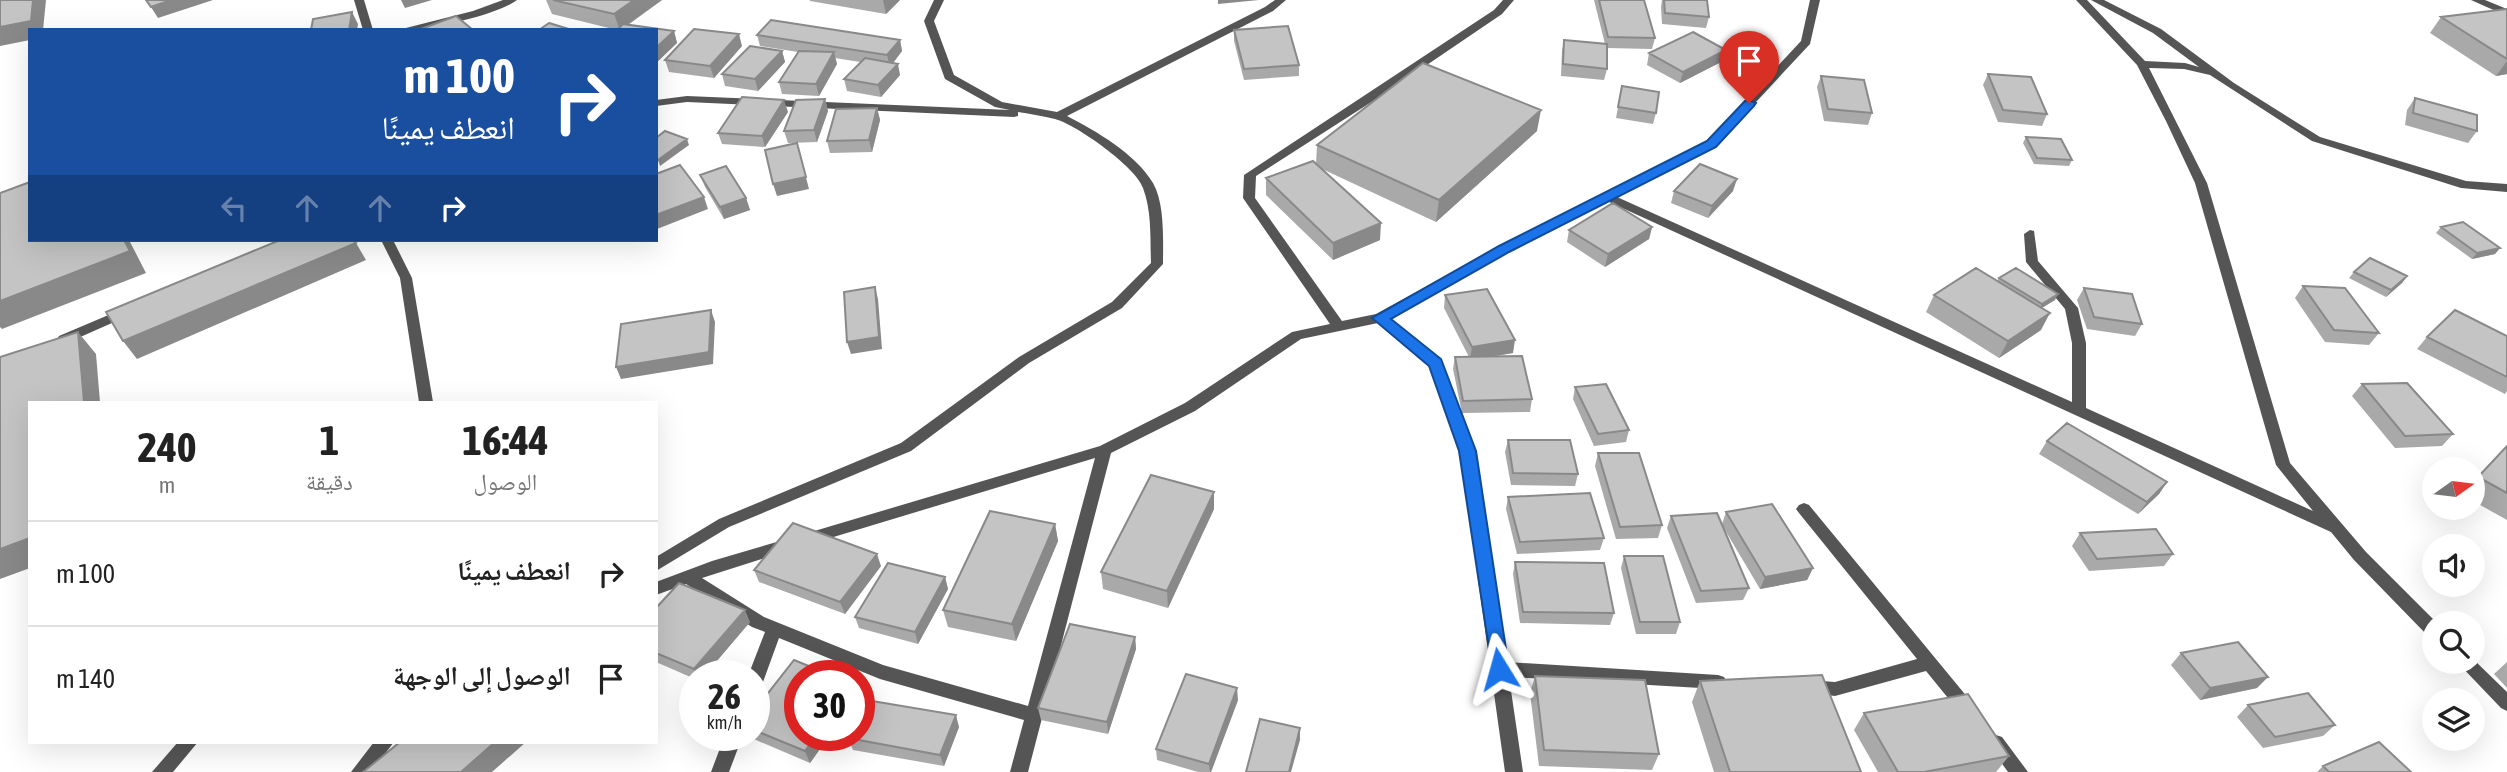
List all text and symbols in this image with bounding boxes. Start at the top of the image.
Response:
pin [1719,31,1779,103]
icon: arrive [1730,42,1768,80]
text: 100 m [404,47,515,103]
icon: right [539,56,630,147]
text: انعطف يمينًا [382,109,515,146]
icon: left [215,189,253,227]
icon: ahead [288,189,326,227]
icon: ahead [361,189,399,227]
icon: right [434,189,472,227]
text: 1 [320,416,339,464]
text: 16:44 [462,416,549,464]
text: 240 [137,423,197,471]
north arrow [2422,457,2485,520]
map controls [2422,457,2485,751]
text: دقيقة [306,469,353,495]
text: الوصول [474,469,537,495]
text: m [159,472,175,498]
button: sound [2422,534,2485,597]
icon: right [592,555,630,593]
text: انعطف يمينًا [457,556,571,586]
text: 100 m [56,559,115,589]
button: search [2422,611,2485,674]
position arrow [1462,632,1536,706]
icon: arrive [592,660,630,698]
speed limit sign: 30 [784,660,875,751]
text: الوصول إلى الوجهة [393,661,571,691]
text: 140 m [56,664,115,694]
text: 26 [708,676,741,716]
button: layers [2422,688,2485,751]
text: km/h [707,712,742,733]

